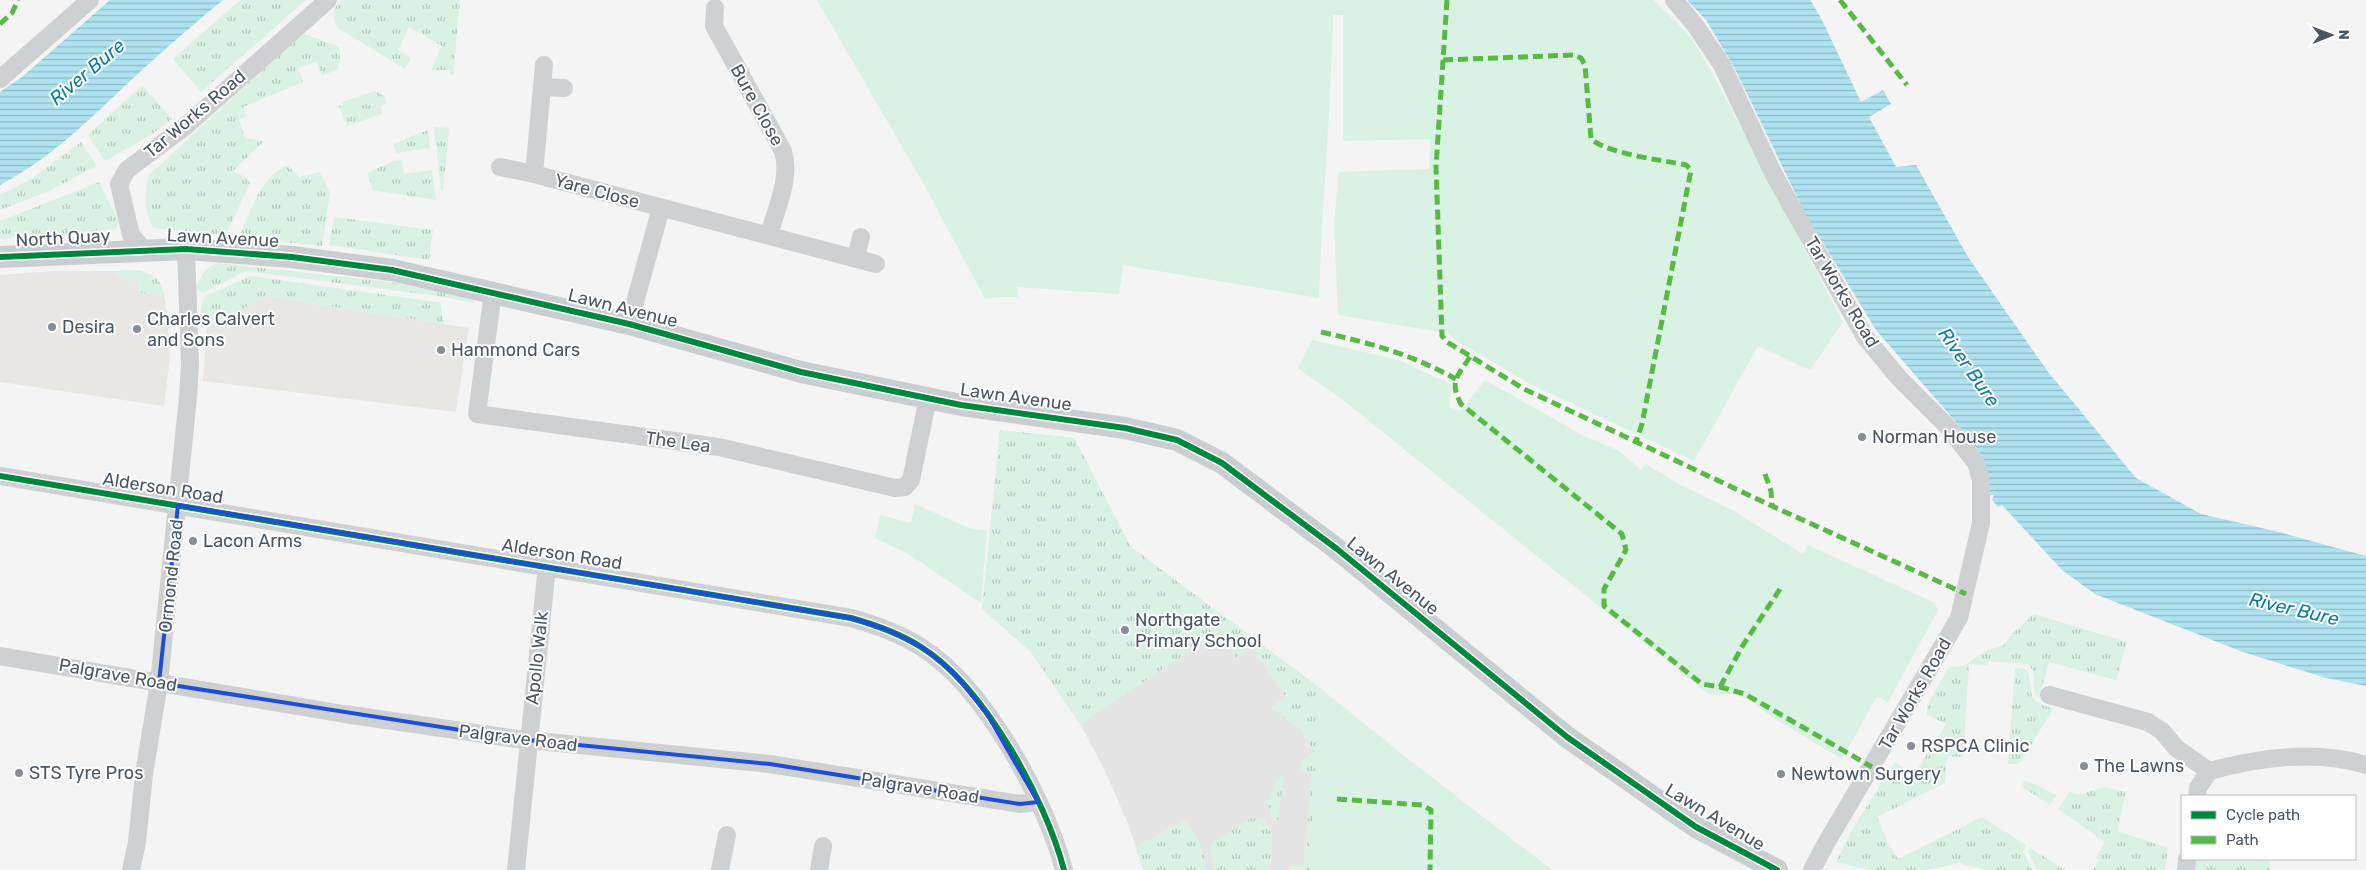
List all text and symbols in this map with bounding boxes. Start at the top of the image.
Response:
north arrow [2306,10,2356,60]
text: N [2335,30,2352,40]
water label: River Bure [45,34,130,110]
street label: Bure Close [726,60,788,150]
street label: Tar Works Road [140,65,250,163]
street label: Yare Close [552,169,642,213]
street label: Lawn Avenue [166,224,280,252]
street label: North Quay [15,225,111,251]
street label: Tar Works Road [1800,232,1884,352]
street label: Lawn Avenue [566,284,680,332]
place label: Charles Calvert and Sons [147,308,275,351]
place label: Desira [62,316,115,338]
marker: Desira [46,321,58,333]
marker: Charles Calvert and Sons [131,323,143,335]
water label: River Bure [1933,323,2005,411]
place label: Hammond Cars [451,339,580,361]
marker: Hammond Cars [435,344,447,356]
street label: Lawn Avenue [959,378,1073,416]
place label: Norman House [1872,426,1996,448]
street label: The Lea [644,427,712,457]
marker: Norman House [1856,431,1868,443]
street label: Alderson Road [101,468,225,508]
street label: Ormond Road [154,518,188,634]
place label: Lacon Arms [203,530,302,552]
street label: Lawn Avenue [1342,532,1444,620]
street label: Alderson Road [500,534,624,574]
marker: Lacon Arms [187,535,199,547]
water label: River Bure [2247,588,2341,631]
street label: Apollo Walk [521,609,553,706]
place label: Northgate Primary School [1135,609,1262,652]
marker: Northgate Primary School [1119,624,1131,636]
street label: Tar Works Road [1874,634,1956,754]
street label: Palgrave Road [57,654,179,696]
street label: Palgrave Road [457,720,579,756]
place label: RSPCA Clinic [1921,735,2029,757]
marker: RSPCA Clinic [1905,740,1917,752]
place label: The Lawns [2094,755,2184,777]
marker: The Lawns [2078,760,2090,772]
place label: STS Tyre Pros [29,762,143,784]
place label: Newtown Surgery [1791,763,1941,785]
marker: STS Tyre Pros [13,767,25,779]
street label: Palgrave Road [859,768,981,808]
marker: Newtown Surgery [1775,768,1787,780]
street label: Lawn Avenue [1661,779,1769,855]
legend [2181,795,2356,860]
text: Cycle path [2226,806,2300,824]
text: Path [2226,831,2259,849]

